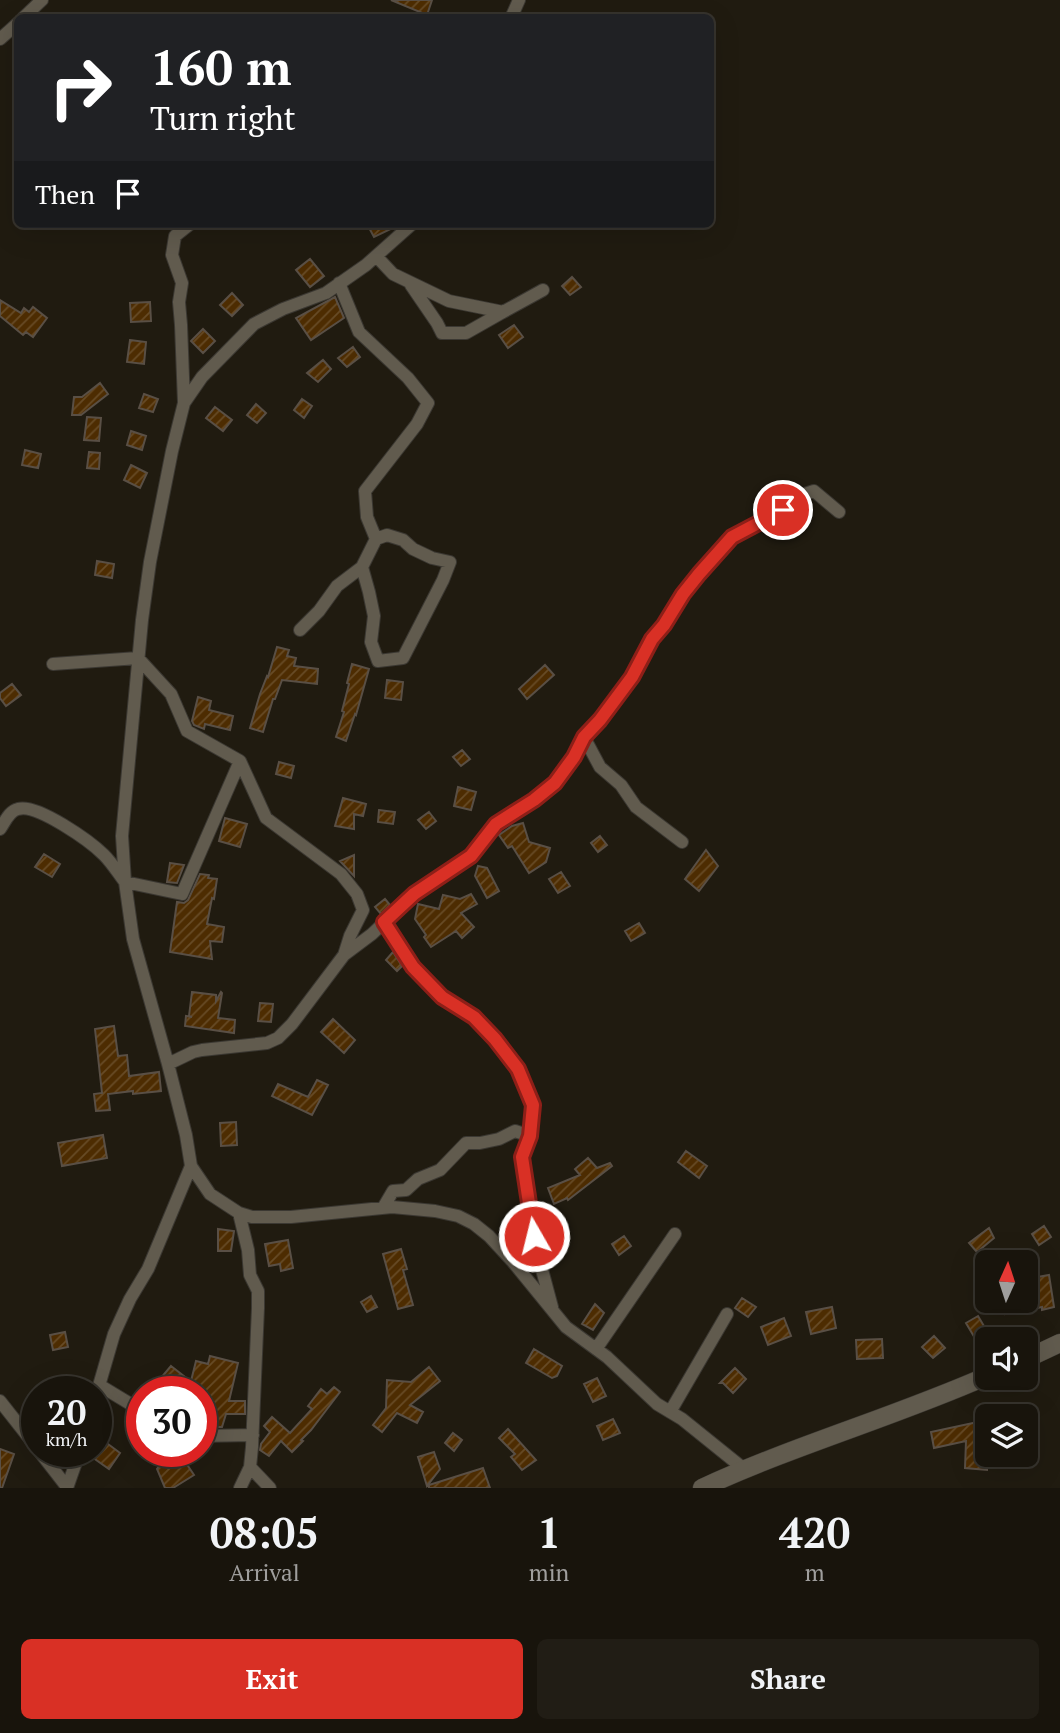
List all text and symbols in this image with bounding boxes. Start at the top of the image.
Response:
text: 160 m [150,34,292,99]
icon: right [35,42,126,133]
text: Turn right [150,97,296,139]
icon: arrive [109,175,147,213]
text: Then [35,177,95,211]
pin [753,480,813,540]
icon: arrive [764,491,802,529]
position arrow [497,1199,571,1273]
north arrow [975,1250,1038,1312]
map controls [975,1250,1038,1467]
button: sound [975,1327,1038,1390]
speed limit sign: 30 [126,1376,217,1467]
text: 20 [47,1389,86,1435]
button: layers [975,1404,1038,1467]
text: km/h [46,1427,87,1451]
text: 08:05 [210,1504,319,1560]
text: 1 [537,1504,561,1560]
text: 420 [779,1504,850,1560]
text: Arrival [229,1557,300,1588]
text: min [529,1557,569,1588]
text: m [805,1557,825,1588]
button: Exit [21,1639,523,1719]
button: Share [537,1639,1039,1719]

